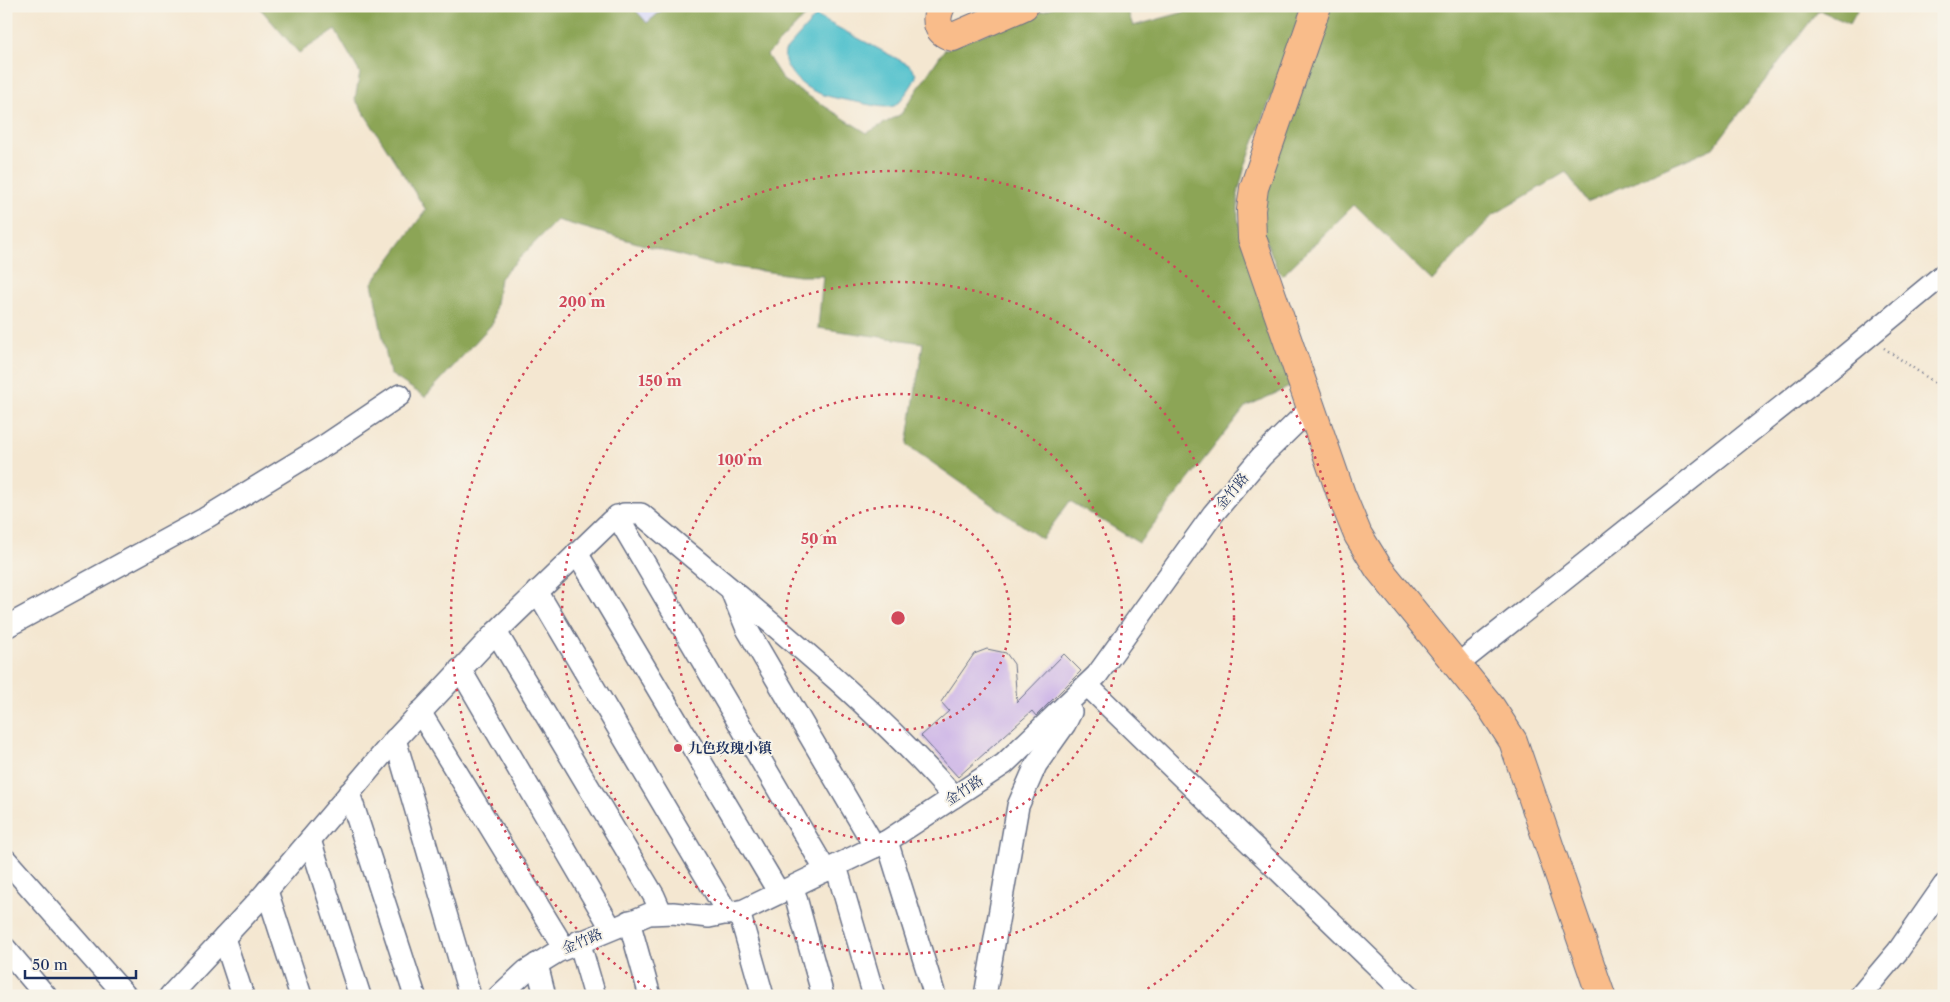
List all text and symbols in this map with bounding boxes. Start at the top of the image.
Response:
text: 200 m [559,292,605,311]
text: 150 m [638,371,682,390]
text: 100 m [718,450,762,469]
street label: 金竹路 [1212,469,1252,513]
text: 50 m [801,529,837,548]
centre of rings [889,609,907,627]
place label: 九色玫瑰小镇 [688,739,772,757]
marker: 九色玫瑰小镇 [672,742,684,754]
street label: 金竹路 [941,771,987,809]
street label: 金竹路 [559,925,605,957]
scale bar [25,947,136,979]
text: 50 m [32,955,68,974]

